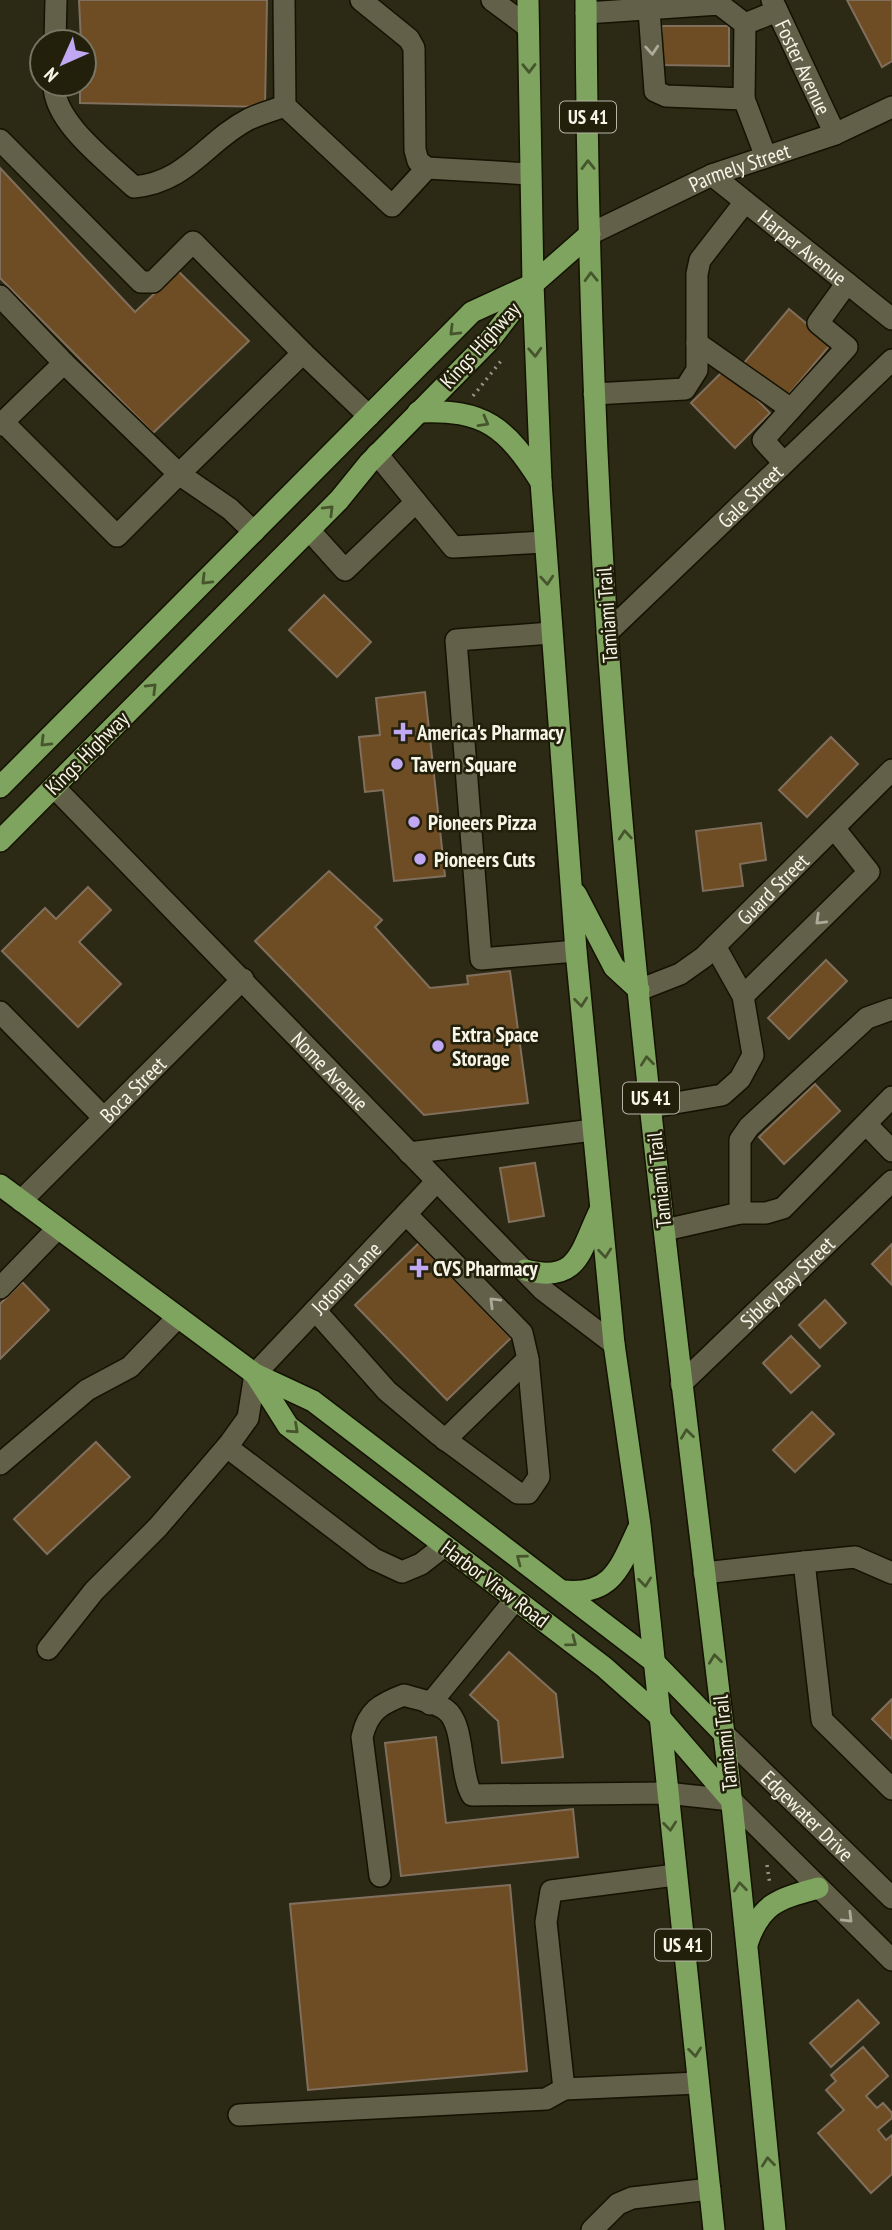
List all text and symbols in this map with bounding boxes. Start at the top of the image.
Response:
street label: Foster Avenue [770,15,837,119]
north arrow [28,28,98,98]
one-way arrow [644,45,659,56]
text: N [39,63,63,87]
one-way arrow [521,63,537,74]
road number: US 41 [560,102,616,132]
street label: Parmely Street [684,136,794,198]
one-way arrow [581,160,596,171]
street label: Harper Avenue [753,204,852,291]
one-way arrow [583,272,598,283]
street label: Kings Highway [434,296,526,394]
one-way arrow [449,322,462,335]
one-way arrow [528,347,543,358]
one-way arrow [477,414,490,427]
street label: Gale Street [712,458,788,534]
one-way arrow [321,505,334,518]
street label: Tamiami Trail [590,566,624,664]
one-way arrow [201,572,214,585]
one-way arrow [540,574,555,585]
one-way arrow [143,684,156,697]
street label: Kings Highway [39,705,135,801]
place label: America's Pharmacy [416,719,564,746]
marker: America's Pharmacy [395,724,411,740]
one-way arrow [41,733,54,746]
place label: Tavern Square [411,751,517,778]
marker: Tavern Square [389,756,405,772]
place label: Pioneers Pizza [428,809,537,836]
marker: Pioneers Pizza [406,814,422,830]
one-way arrow [618,829,633,841]
place label: Pioneers Cuts [434,846,535,873]
street label: Guard Street [731,847,814,930]
marker: Pioneers Cuts [412,851,428,867]
one-way arrow [815,912,828,925]
one-way arrow [573,997,588,1008]
place label: Extra Space Storage [452,1021,539,1072]
street label: Nome Avenue [286,1026,375,1116]
marker: Extra Space Storage [430,1038,446,1054]
street label: Boca Street [94,1050,172,1128]
one-way arrow [640,1056,655,1067]
road number: US 41 [623,1082,679,1114]
street label: Tamiami Trail [641,1131,677,1229]
street label: Sibley Bay Street [734,1230,840,1334]
street label: Jotoma Lane [304,1236,387,1320]
one-way arrow [597,1247,612,1258]
place label: CVS Pharmacy [433,1255,538,1282]
marker: CVS Pharmacy [411,1260,427,1276]
one-way arrow [489,1298,502,1311]
one-way arrow [286,1421,299,1434]
one-way arrow [680,1428,695,1440]
street label: Harbor View Road [436,1535,554,1633]
one-way arrow [516,1555,529,1568]
one-way arrow [637,1577,652,1588]
one-way arrow [564,1634,576,1647]
one-way arrow [707,1654,722,1665]
street label: Tamiami Trail [707,1694,743,1792]
street label: Edgewater Drive [756,1764,860,1867]
one-way arrow [662,1820,677,1832]
one-way arrow [733,1881,748,1892]
one-way arrow [840,1910,853,1923]
road number: US 41 [655,1929,711,1960]
one-way arrow [687,2047,702,2058]
one-way arrow [761,2156,776,2168]

